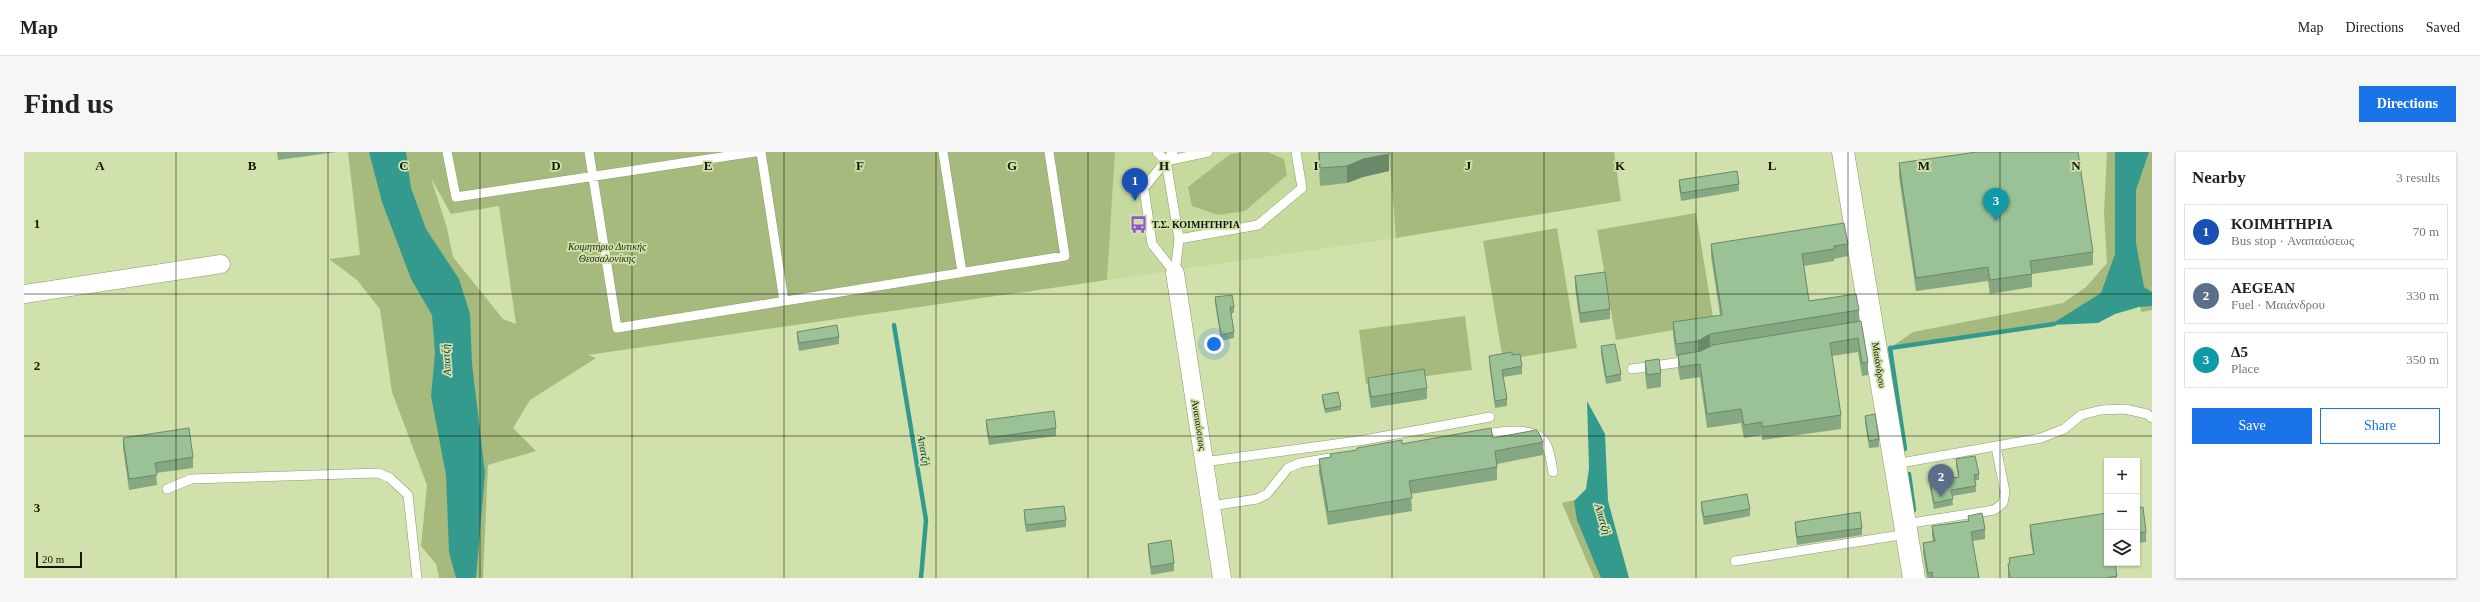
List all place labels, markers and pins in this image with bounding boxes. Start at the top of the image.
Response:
pin: 1 [1122,168,1148,201]
pin: 3 [1983,188,2009,221]
bus stop icon: Τ.Σ. ΚΟΙΜΗΤΗΡΙΑ [1129,214,1149,234]
place label: Τ.Σ. ΚΟΙΜΗΤΗΡΙΑ [1152,219,1241,230]
pin: 2 [1928,464,1954,497]

